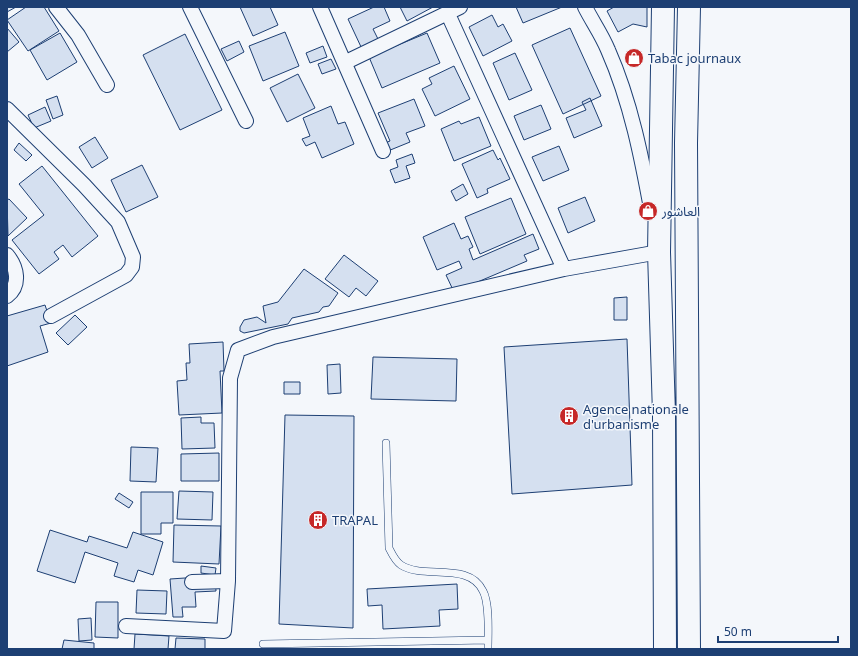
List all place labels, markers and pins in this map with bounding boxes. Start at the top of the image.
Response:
shop icon: Tabac journaux [623,47,645,69]
place label: Tabac journaux [648,49,741,67]
shop icon: العاشور [637,200,659,222]
place label: العاشور [661,202,700,220]
place label: Agence nationale d'urbanisme [583,400,689,433]
building icon: Agence nationale d'urbanisme [558,405,580,427]
building icon: TRAPAL [307,509,329,531]
place label: TRAPAL [332,511,378,529]

